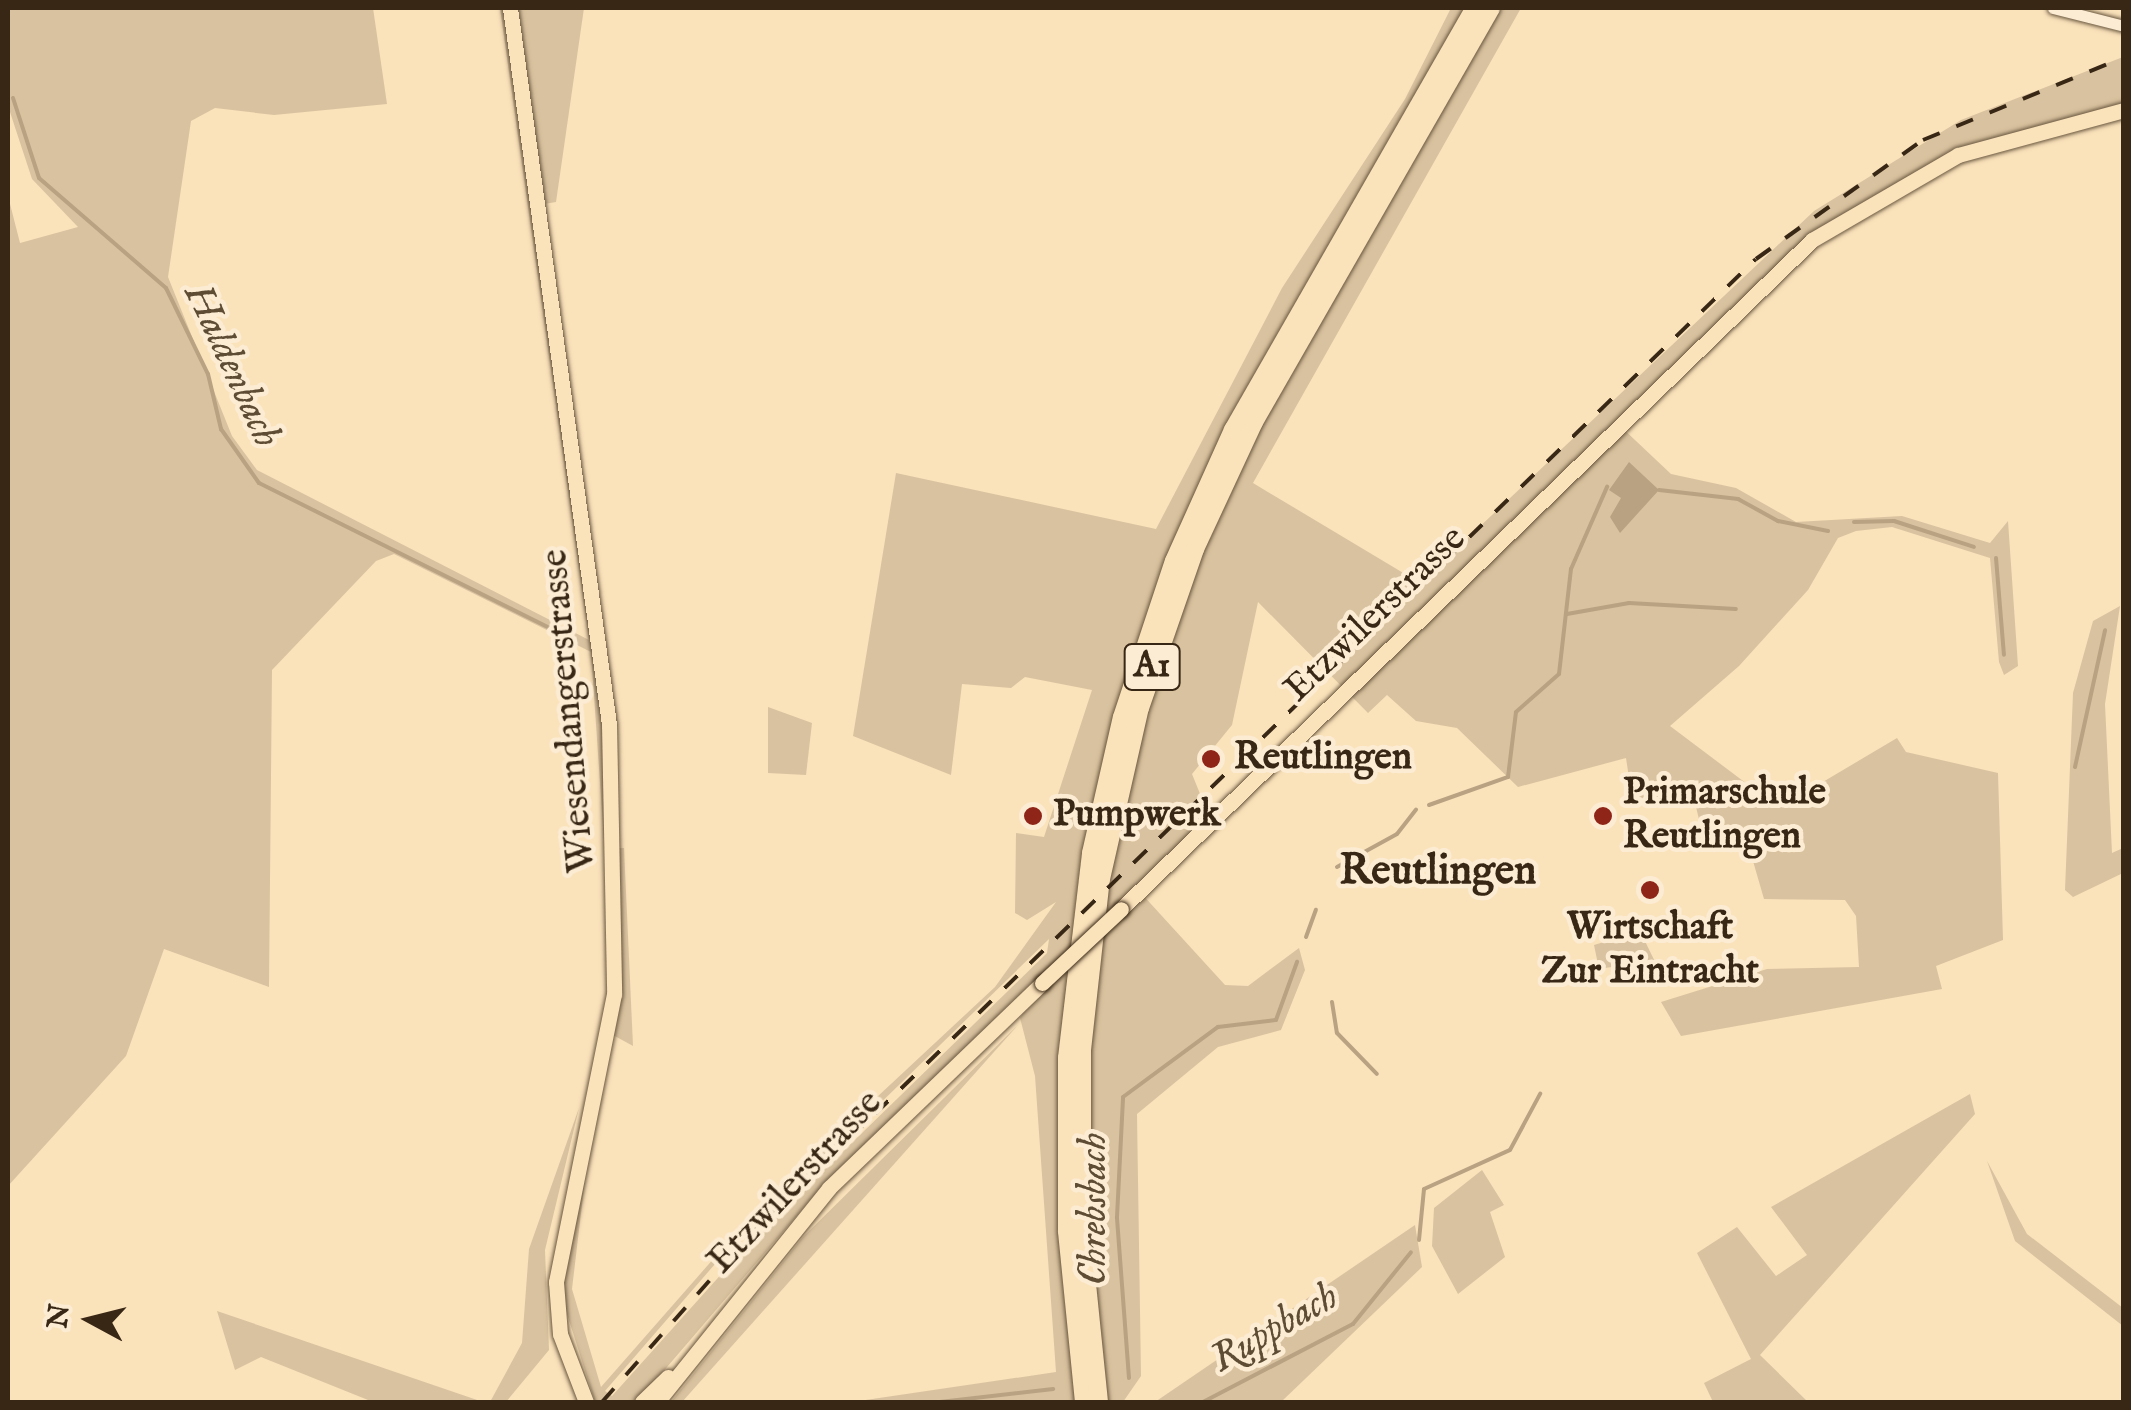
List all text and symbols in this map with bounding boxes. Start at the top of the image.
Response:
water label: Haldenbach [172,277,290,455]
street label: Etzwilerstrasse [1276,517,1476,713]
street label: Wiesendangerstrasse [533,547,607,875]
road number: A1 [1122,637,1182,697]
place label: Reutlingen [1234,736,1412,782]
marker: Reutlingen [1198,746,1224,772]
place label: Primarschule Reutlingen [1623,771,1826,861]
place label: Pumpwerk [1053,793,1221,839]
marker: Pumpwerk [1022,805,1044,827]
marker: Primarschule Reutlingen [1592,805,1614,827]
district label: Reutlingen [1340,847,1536,897]
marker: Wirtschaft Zur Eintracht [1639,879,1661,901]
place label: Wirtschaft Zur Eintracht [1541,906,1759,996]
street label: Etzwilerstrasse [699,1082,893,1284]
water label: Chrebsbach [1071,1133,1119,1285]
north arrow [40,1270,140,1370]
water label: Ruppbach [1203,1274,1347,1384]
text: N [41,1302,79,1330]

